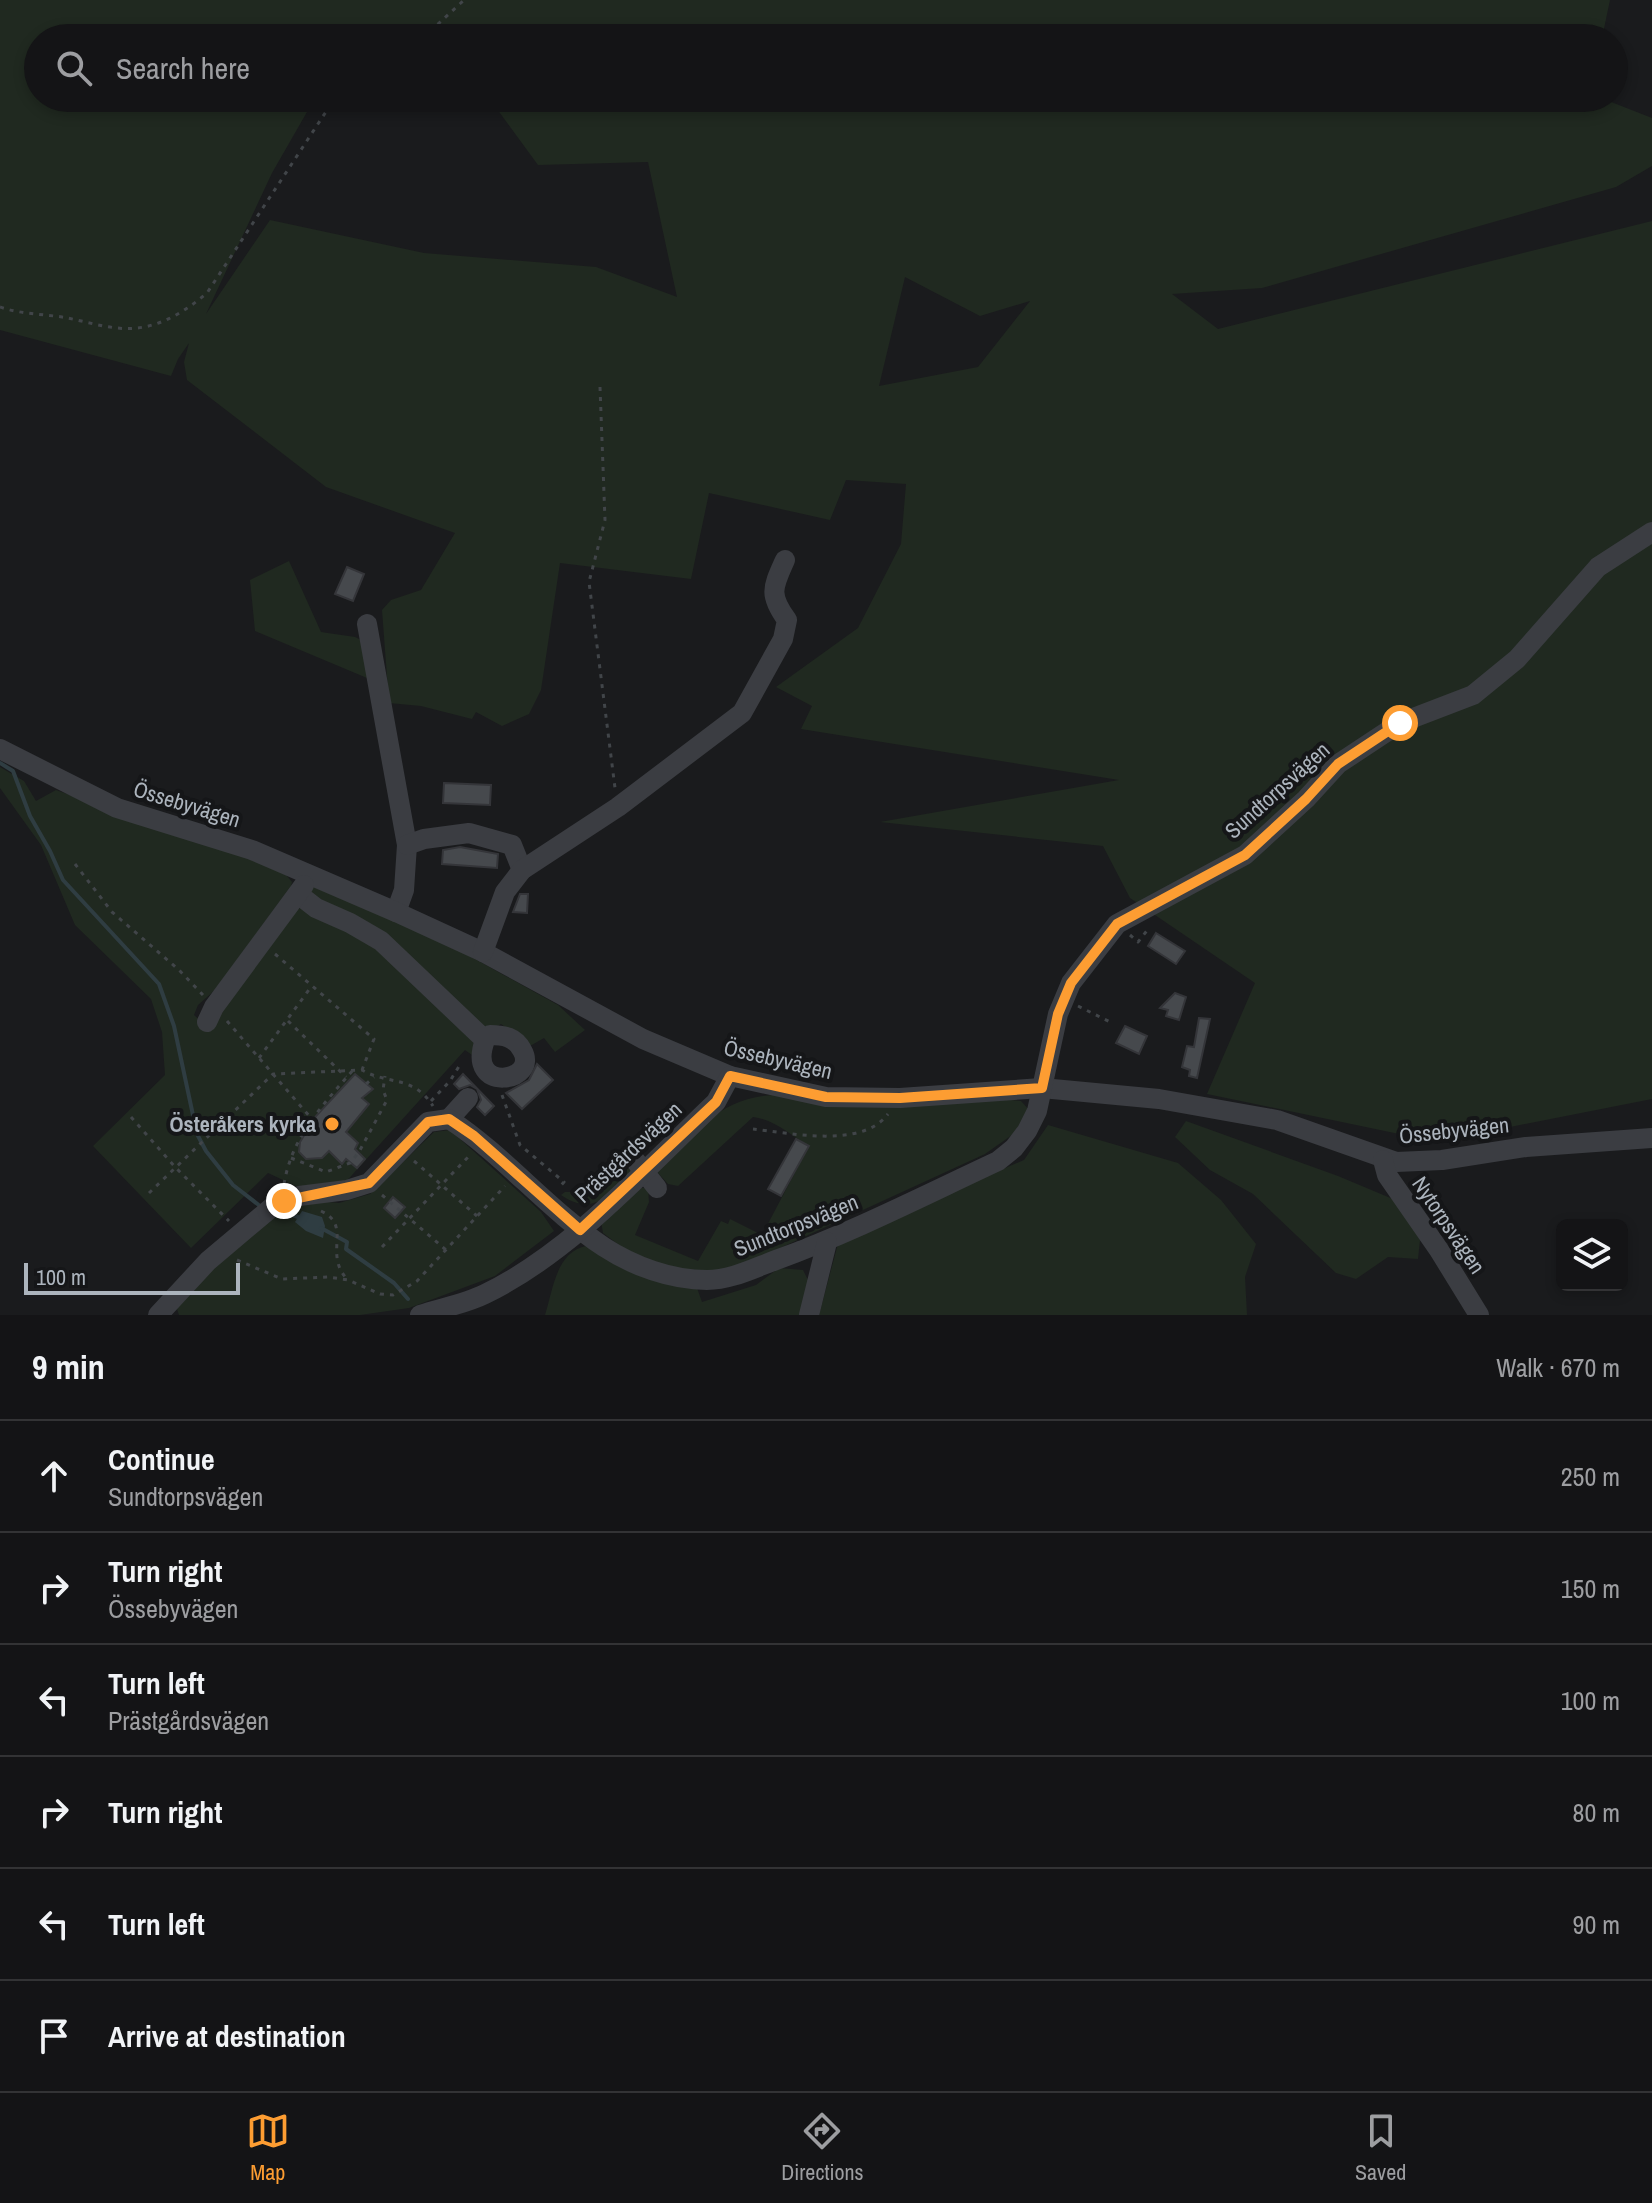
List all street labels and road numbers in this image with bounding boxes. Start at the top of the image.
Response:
street label: Sundtorpsvägen [1218,735,1336,845]
street label: Össebyvägen [130,774,244,834]
street label: Össebyvägen [721,1032,835,1086]
street label: Prästgårdsvägen [568,1095,688,1209]
street label: Össebyvägen [1398,1109,1510,1151]
street label: Nytorpsvägen [1405,1170,1493,1280]
street label: Sundtorpsvägen [729,1186,863,1264]

